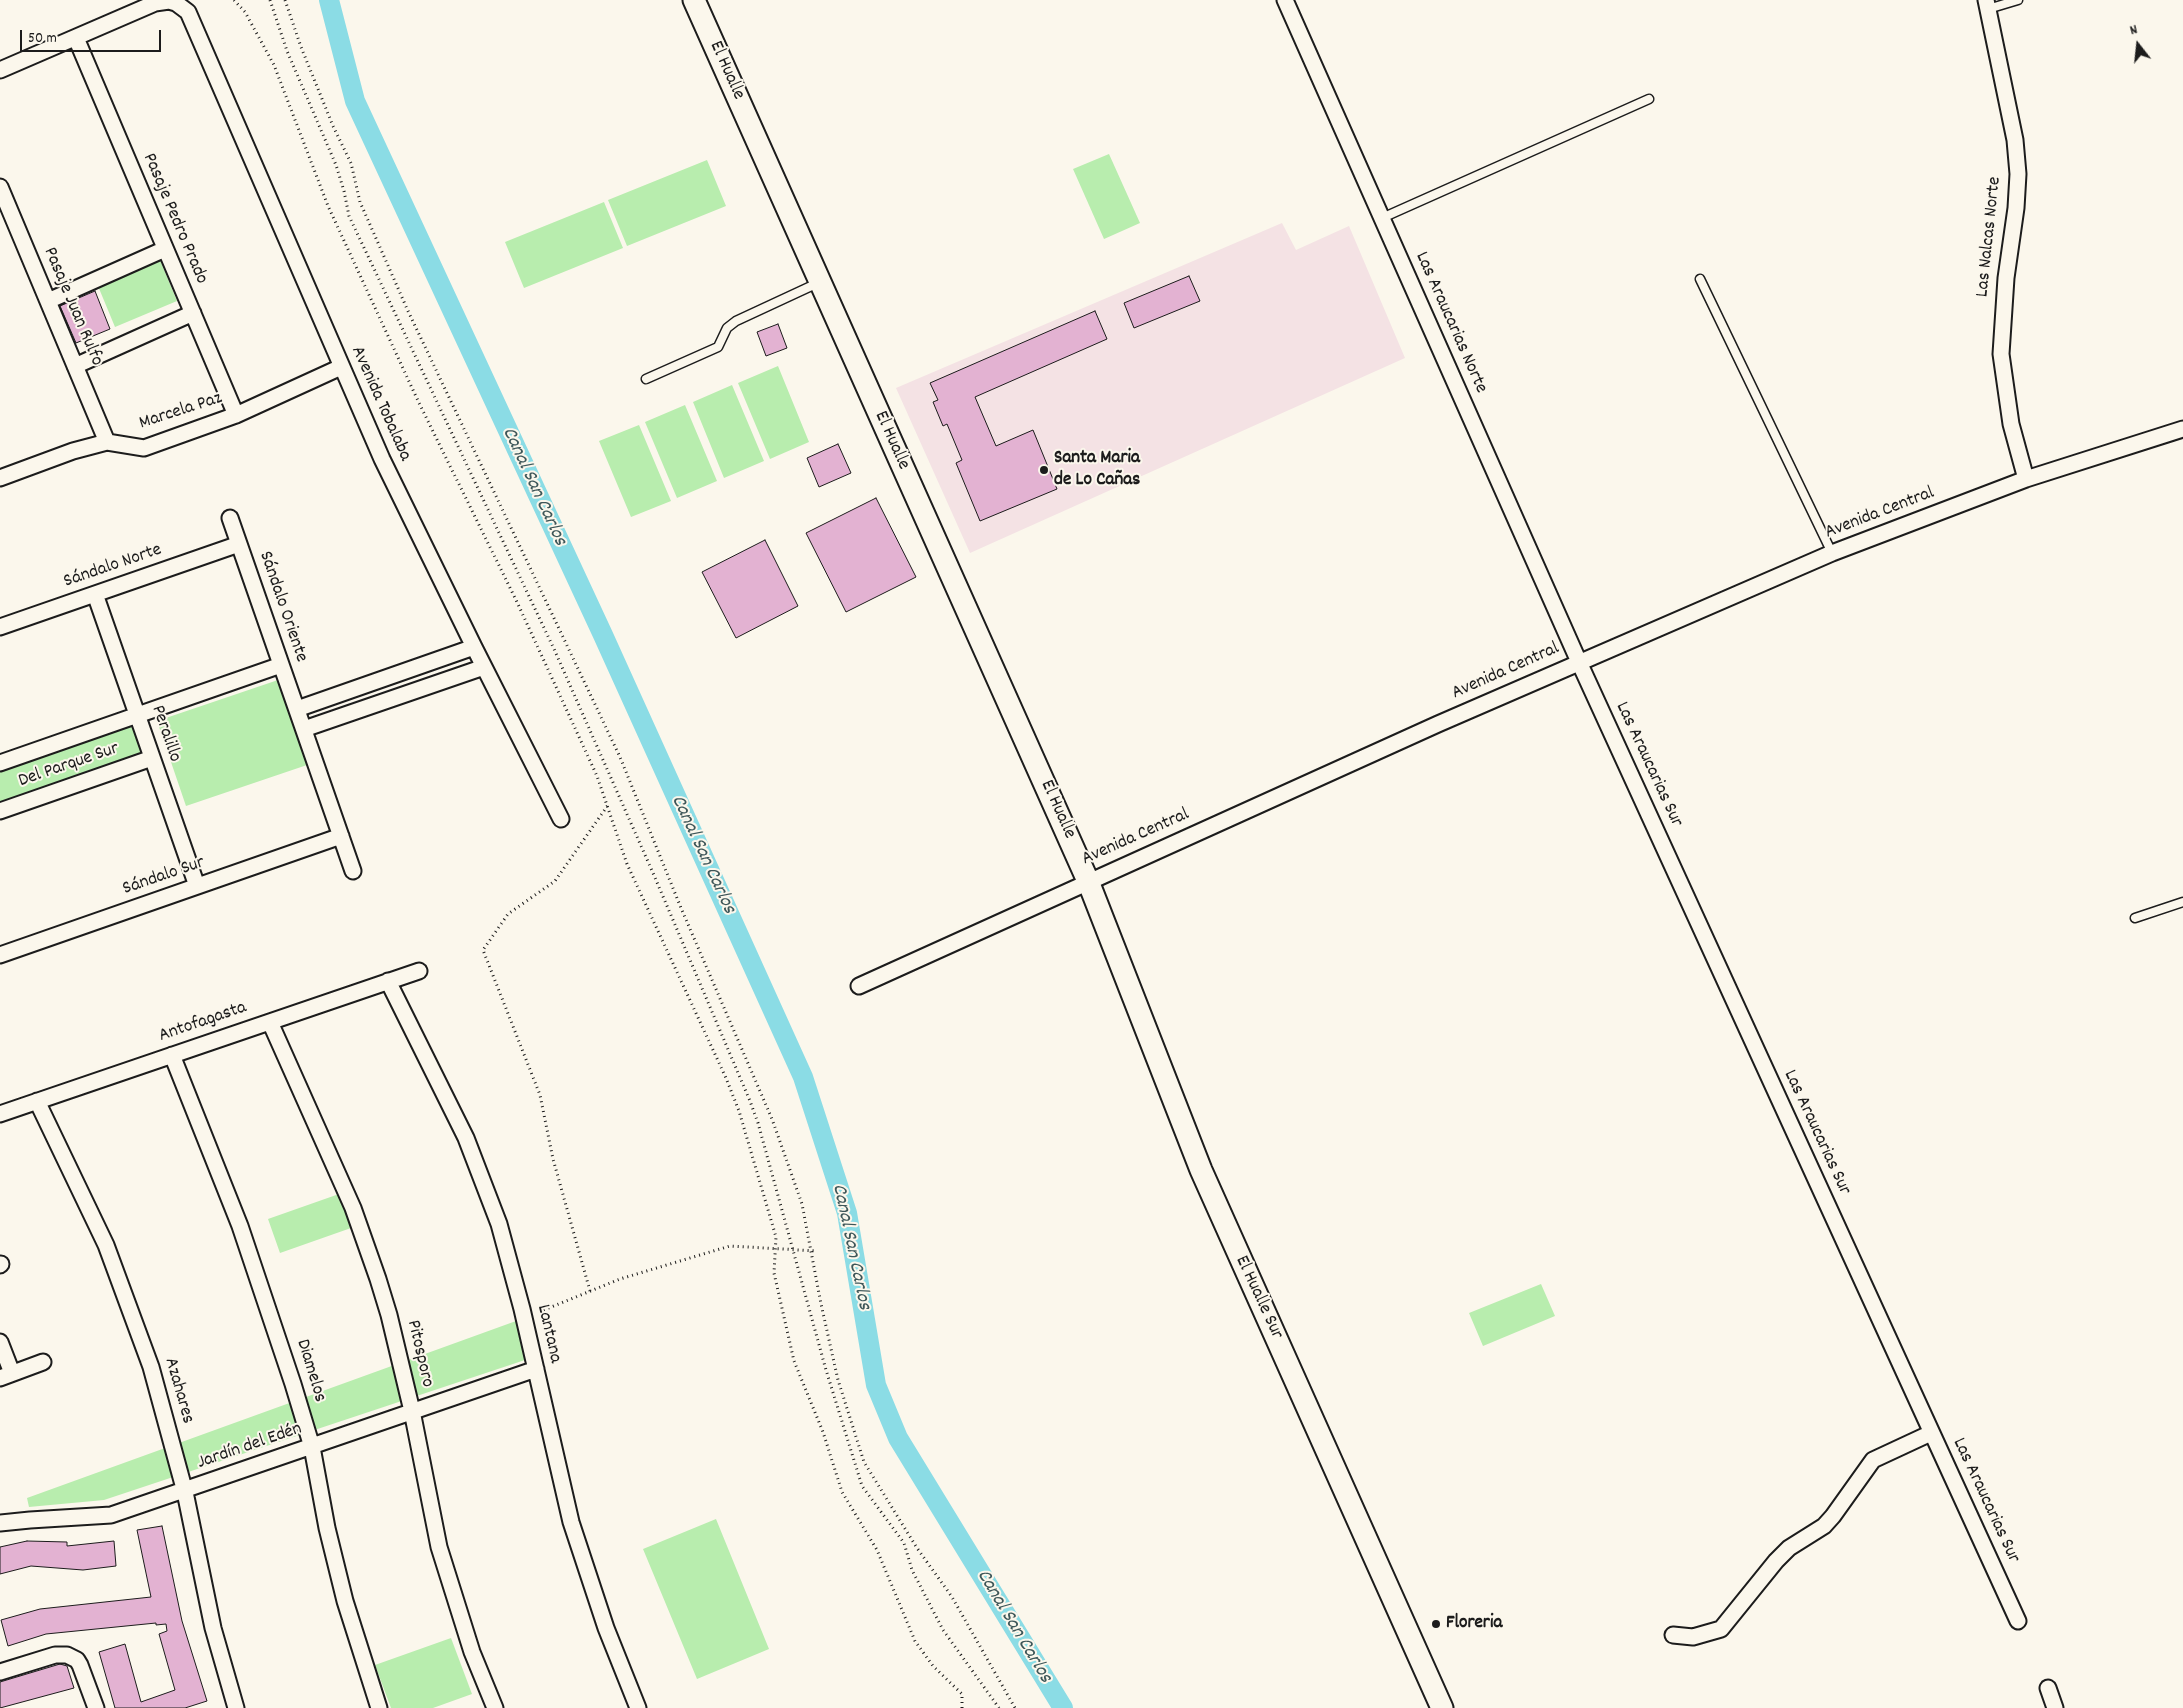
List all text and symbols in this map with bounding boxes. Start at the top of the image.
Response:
scale bar [22,20,164,52]
north arrow [2113,20,2163,70]
text: N [2128,20,2140,41]
text: 50 m [28,28,57,50]
street label: El Hualle [703,38,749,104]
street label: Pasaje Pedro Prado [136,150,212,288]
street label: Las Nalcas Norte [1972,176,2008,298]
street label: Pasaje Juan Rulfo [37,244,107,370]
street label: Las Araucarias Norte [1409,249,1491,397]
street label: Avenida Tobalaba [345,343,415,465]
street label: Marcela Paz [137,388,225,436]
street label: El Hualle [868,408,914,474]
water label: Canal San Carlos [495,424,571,550]
place label: Santa Maria de Lo Cañas [1054,448,1140,492]
marker: Santa Maria de Lo Cañas [1038,464,1050,476]
street label: Avenida Central [1822,483,1938,545]
street label: Sándalo Norte [61,540,165,594]
street label: Sándalo Oriente [252,549,312,665]
street label: Avenida Central [1449,638,1563,706]
street label: Las Araucarias Sur [1609,699,1687,831]
street label: Peralillo [145,703,185,765]
street label: Del Parque Sur [16,738,122,794]
street label: El Hualle [1034,777,1080,843]
water label: Canal San Carlos [664,792,740,918]
street label: Avenida Central [1079,804,1193,872]
street label: Sándalo Sur [120,852,208,902]
street label: Antofagasta [156,997,250,1049]
street label: Las Araucarias Sur [1777,1067,1855,1199]
water label: Canal San Carlos [825,1182,875,1312]
street label: El Hualle Sur [1229,1253,1287,1343]
street label: Lantana [530,1303,566,1365]
street label: Pitosporo [400,1318,438,1390]
street label: Diamelos [290,1337,330,1405]
street label: Azahares [158,1355,198,1427]
street label: Jardín del Edén [195,1418,305,1476]
street label: Las Araucarias Sur [1946,1435,2024,1567]
water label: Canal San Carlos [970,1566,1056,1688]
place label: Floreria [1446,1613,1502,1635]
marker: Floreria [1430,1618,1442,1630]

